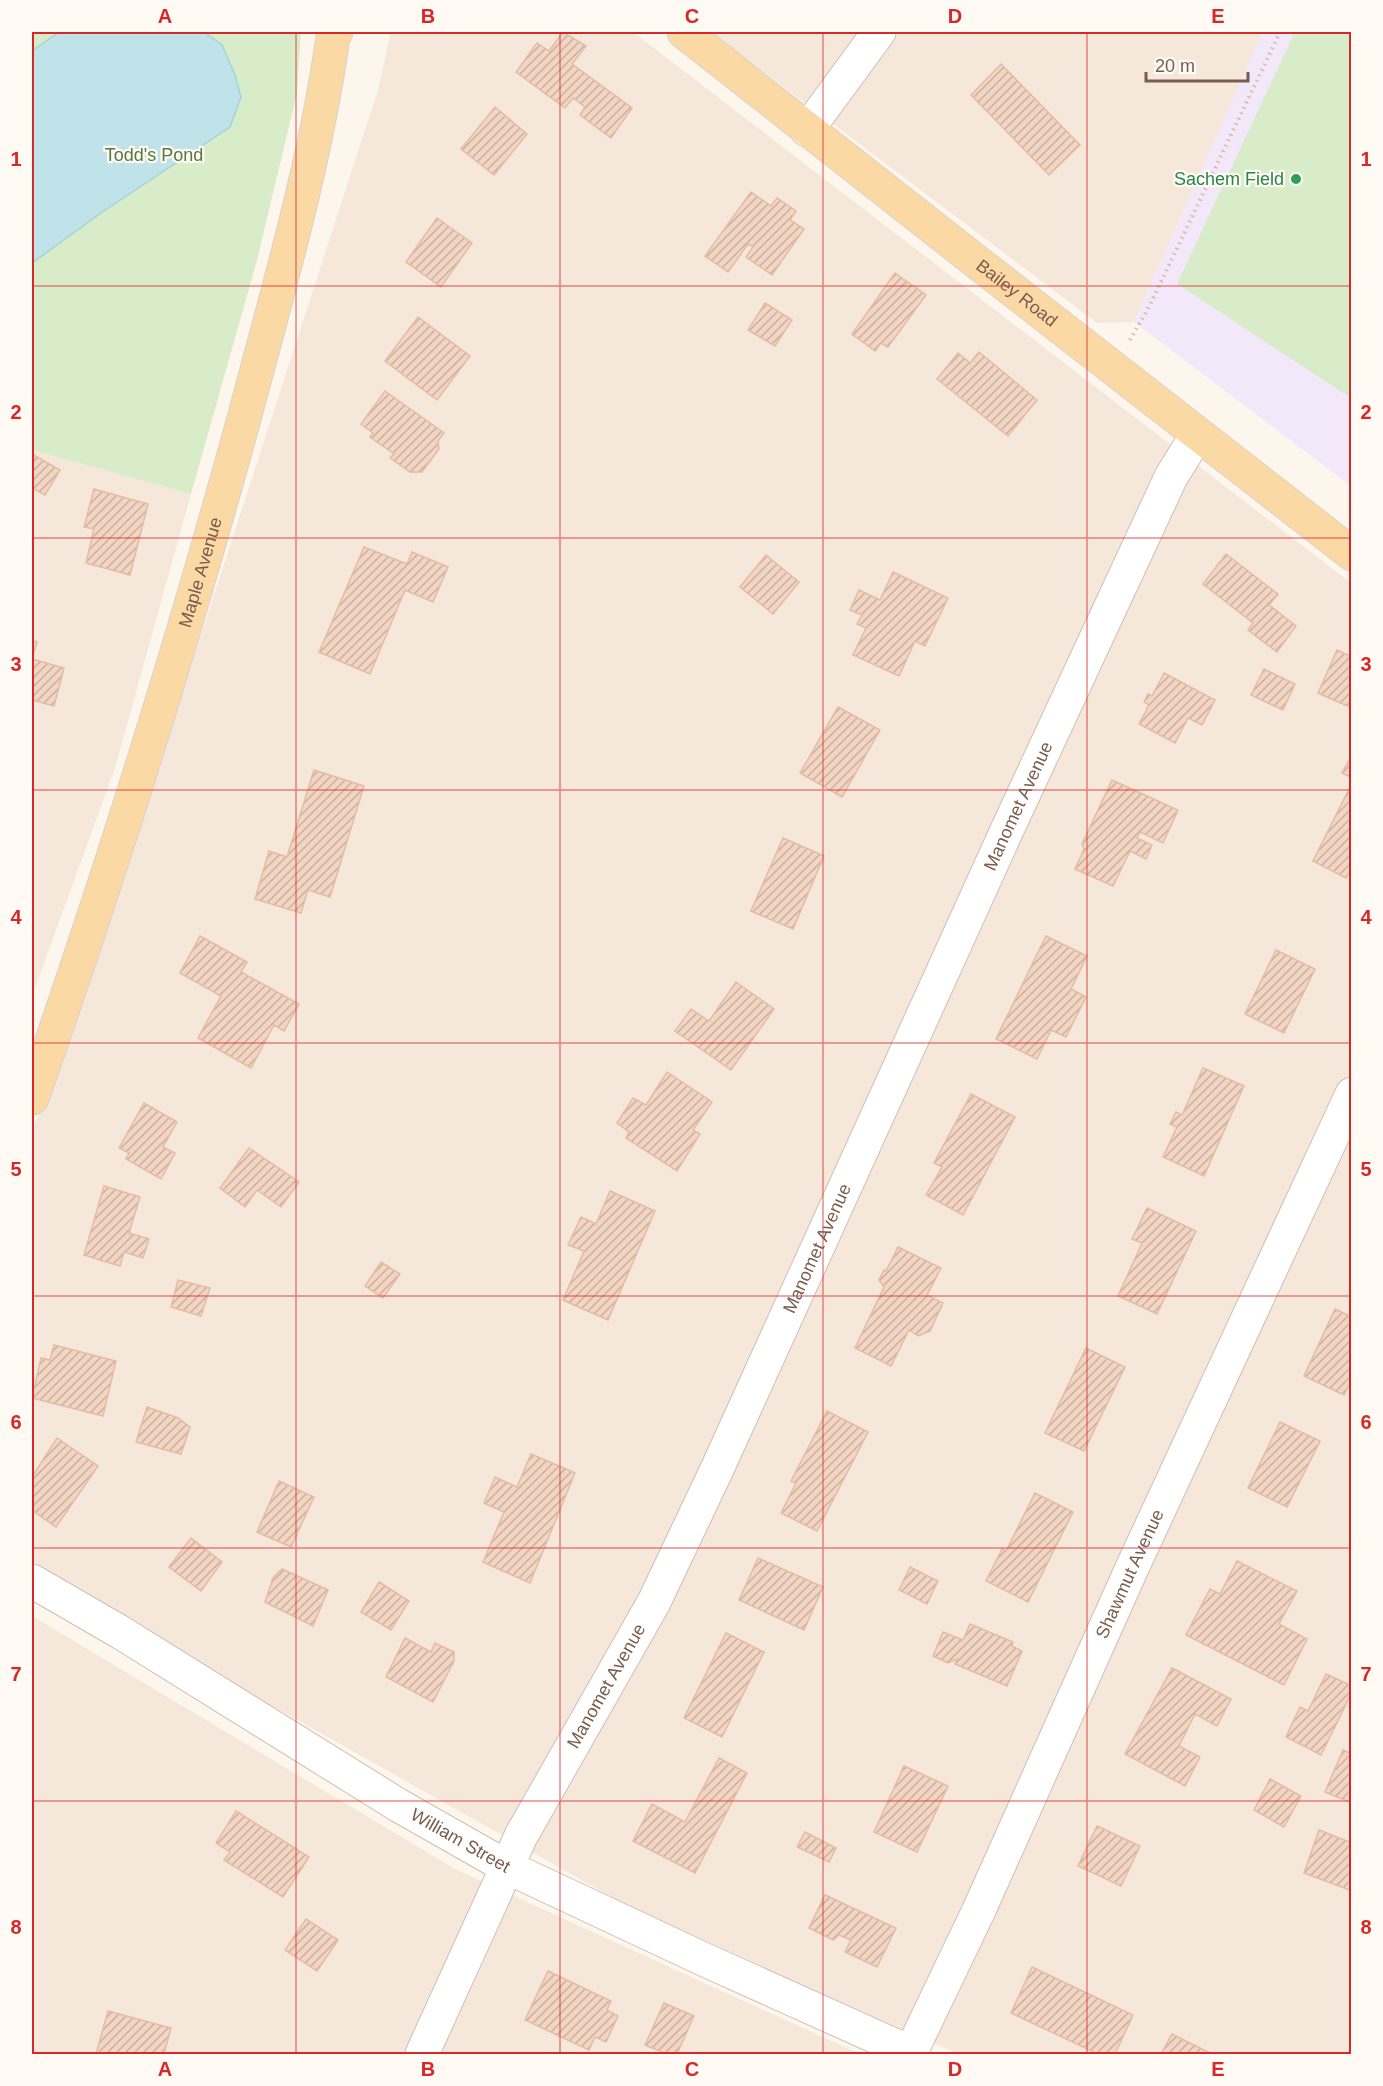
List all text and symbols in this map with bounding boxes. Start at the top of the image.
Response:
text: A [158,5,172,27]
text: B [421,5,435,27]
text: C [685,5,699,27]
text: D [948,5,962,27]
text: E [1211,5,1225,27]
scale bar [1146,45,1248,83]
text: 20 m [1155,56,1195,76]
park label: Todd's Pond [105,145,203,165]
text: 1 [10,148,22,170]
text: 1 [1360,148,1372,170]
place label: Sachem Field [1174,169,1284,189]
marker: Sachem Field [1289,172,1303,186]
street label: Bailey Road [972,255,1061,331]
text: 2 [10,401,22,423]
text: 2 [1360,401,1372,423]
street label: Maple Avenue [175,515,226,630]
text: 3 [10,653,22,675]
text: 3 [1360,653,1372,675]
street label: Manomet Avenue [980,738,1057,874]
text: 4 [10,906,22,928]
text: 4 [1360,906,1372,928]
text: 5 [10,1158,22,1180]
text: 5 [1360,1158,1372,1180]
street label: Manomet Avenue [779,1181,855,1316]
text: 6 [10,1411,22,1433]
text: 6 [1360,1411,1372,1433]
street label: Shawmut Avenue [1092,1506,1168,1642]
street label: Manomet Avenue [563,1620,650,1752]
text: 7 [10,1663,22,1685]
text: 7 [1360,1663,1372,1685]
street label: William Street [407,1804,514,1877]
text: 8 [10,1916,22,1938]
text: 8 [1360,1916,1372,1938]
text: A [158,2058,172,2080]
text: B [421,2058,435,2080]
text: C [685,2058,699,2080]
text: D [948,2058,962,2080]
text: E [1211,2058,1225,2080]

